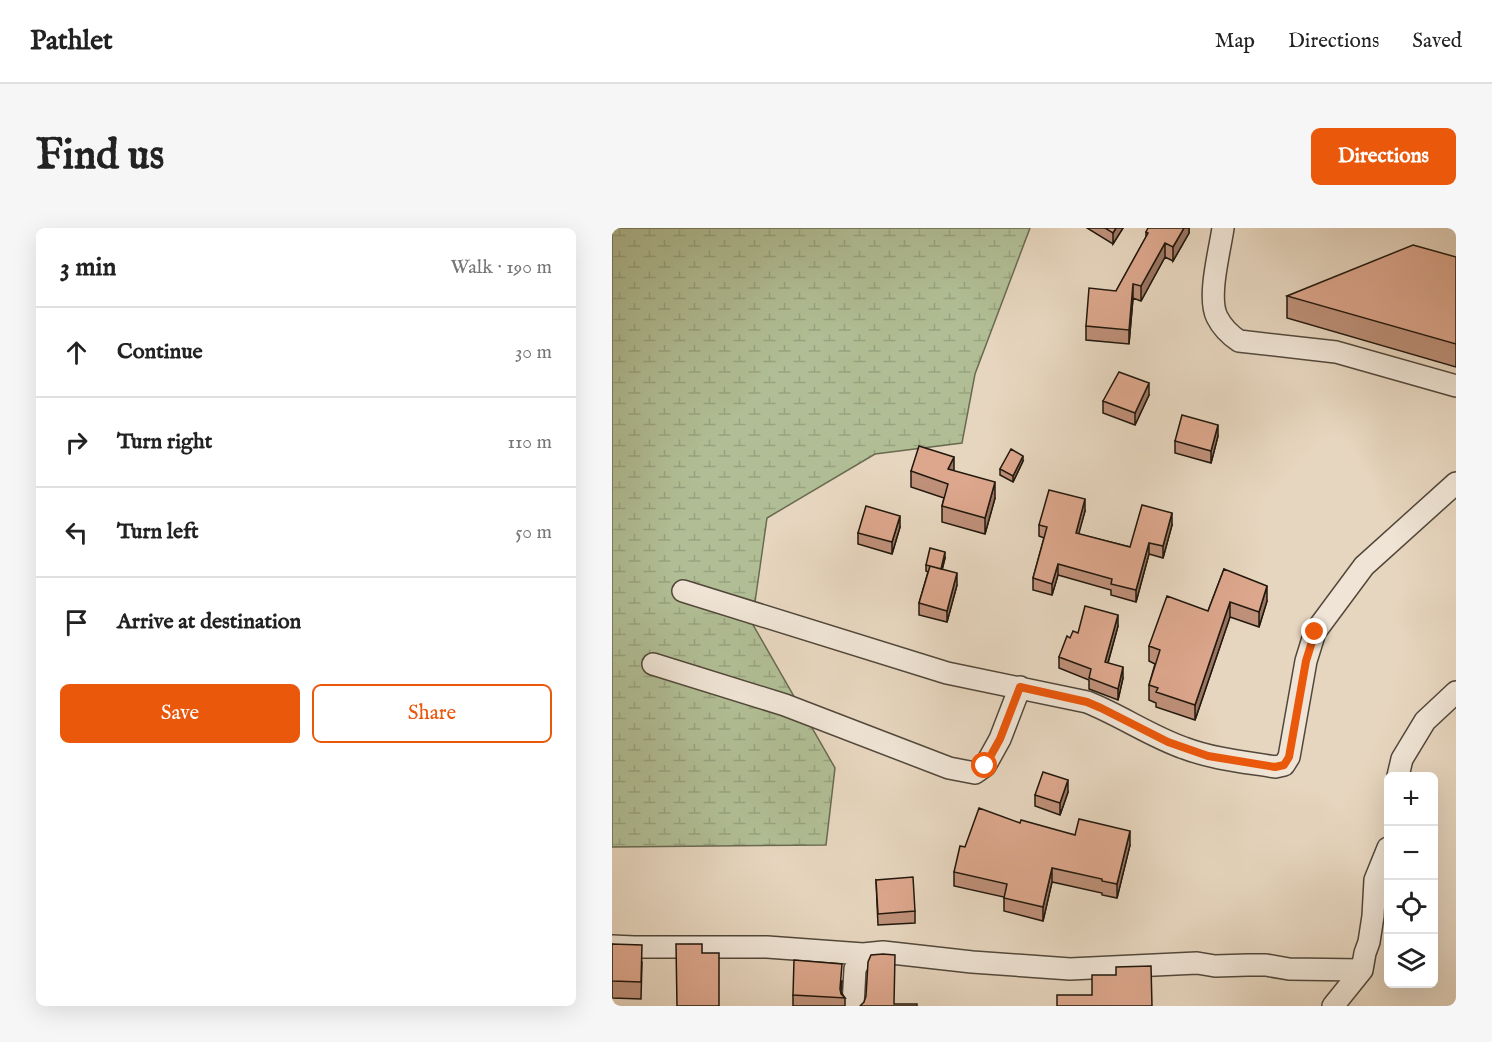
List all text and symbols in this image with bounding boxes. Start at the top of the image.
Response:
text: Pathlet [30,24,113,59]
text: Map [1215,28,1255,55]
text: Directions [1288,28,1379,55]
text: Saved [1412,28,1462,55]
button: Directions [1311,128,1456,185]
text: Find us [36,130,164,183]
text: 3 min [60,251,116,284]
text: Walk · 190 m [450,255,552,280]
icon: ahead [60,336,93,369]
text: Continue [117,338,203,366]
text: 30 m [515,340,552,365]
icon: right [60,426,93,459]
text: Turn right [117,428,212,456]
text: 110 m [508,430,552,455]
icon: left [60,516,93,549]
text: Turn left [117,518,199,546]
text: 50 m [515,520,552,545]
icon: arrive [60,606,93,639]
text: Arrive at destination [117,608,301,636]
route end [1301,618,1327,644]
button: Save [60,684,300,743]
button: Share [312,684,552,743]
route start [971,752,997,778]
map controls [1384,772,1438,988]
button: + [1384,772,1438,826]
button: − [1384,826,1438,880]
button: locate [1384,880,1438,934]
button: layers [1384,934,1438,988]

